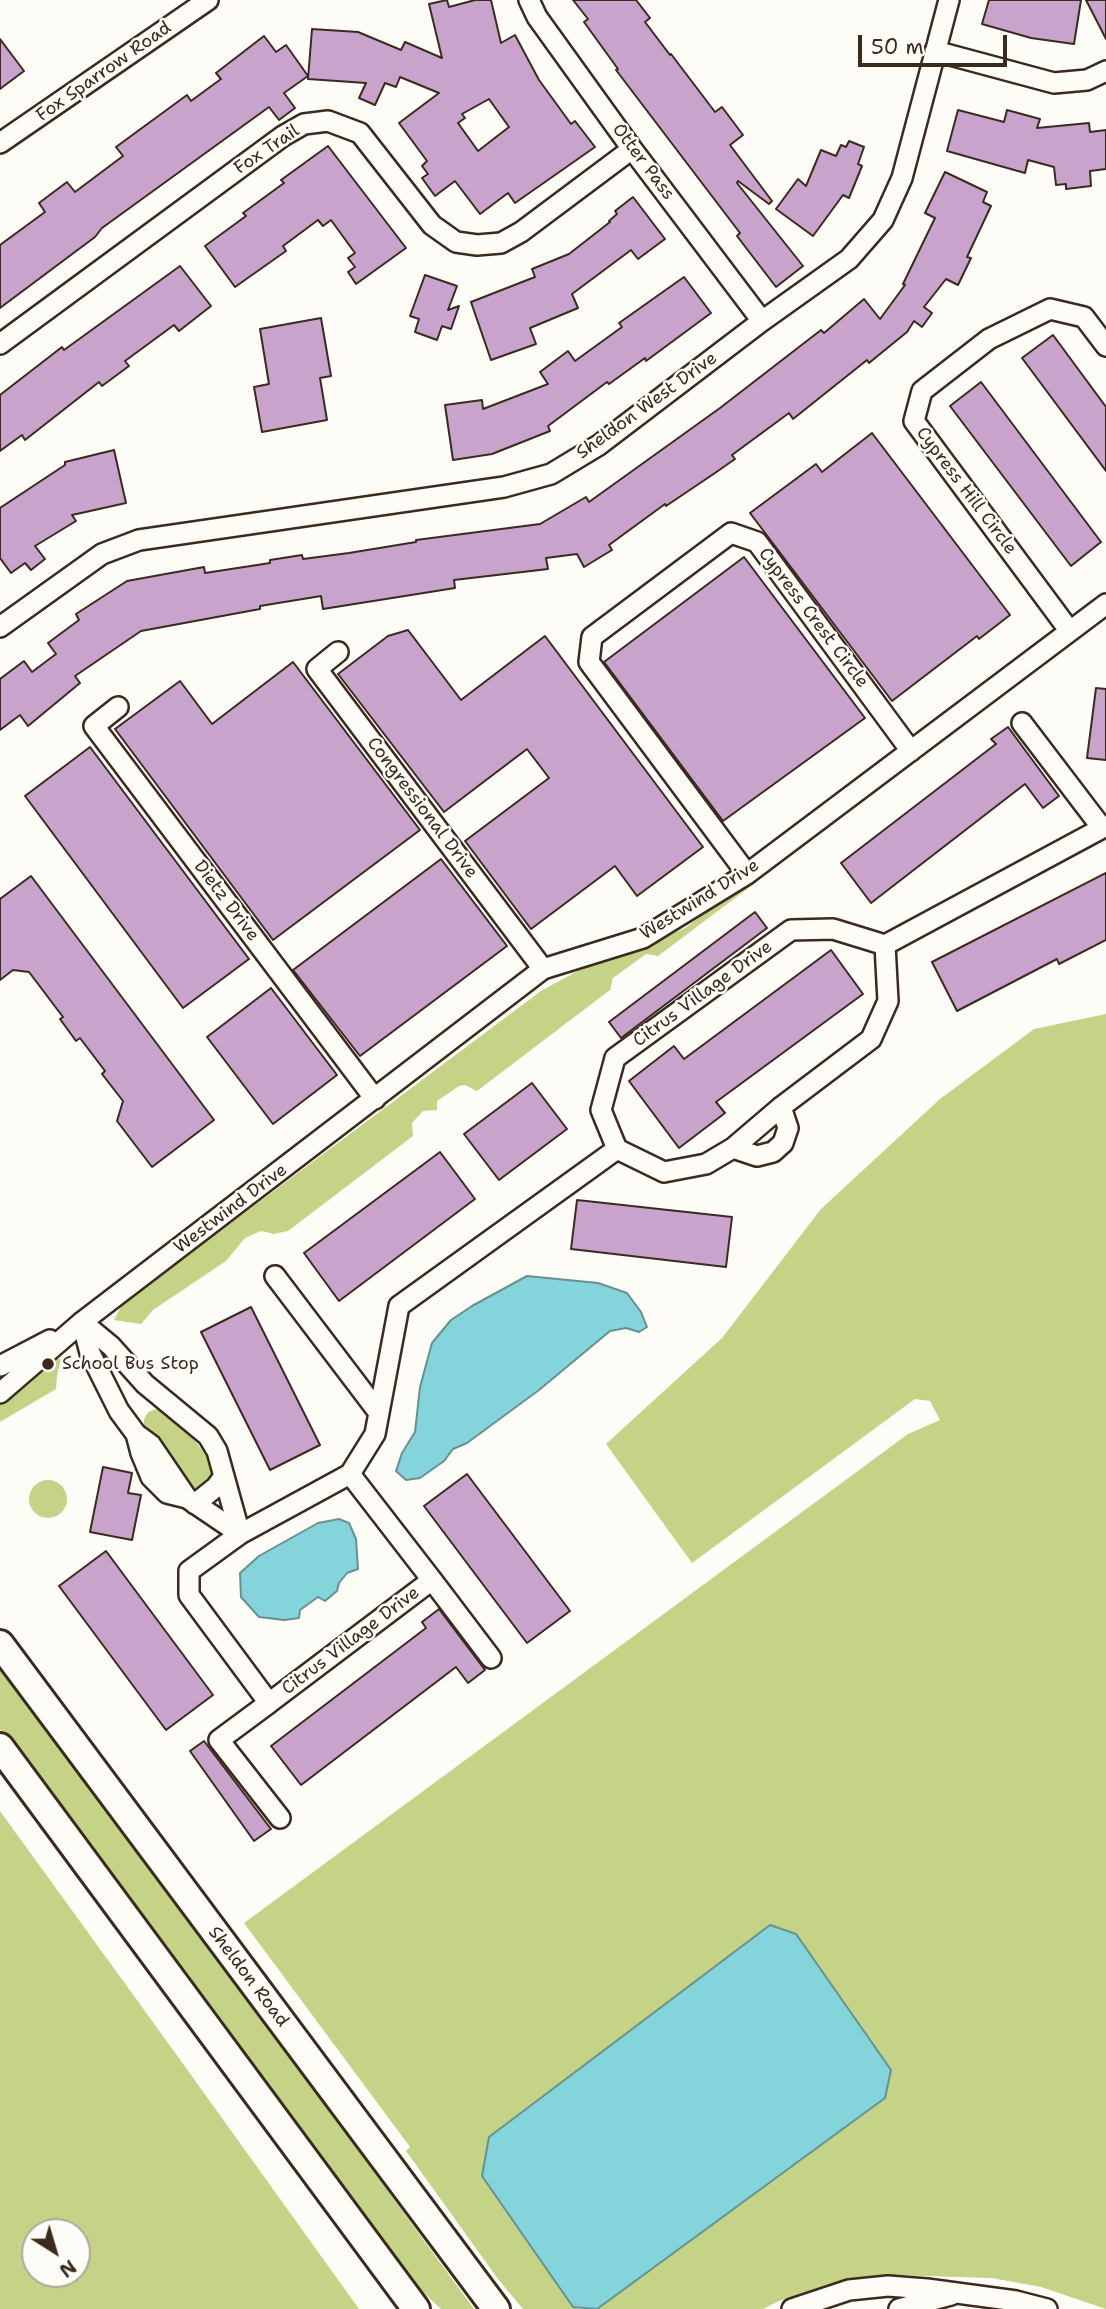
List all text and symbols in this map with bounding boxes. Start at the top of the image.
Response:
street label: Fox Sparrow Road [32,17,176,127]
scale bar [861,21,1010,65]
text: 50 m [871,33,924,61]
street label: Otter Pass [607,119,679,205]
street label: Fox Trail [230,120,304,180]
street label: Sheldon West Drive [572,348,722,464]
street label: Cypress Hill Circle [911,423,1021,559]
street label: Cypress Crest Circle [753,544,873,692]
street label: Congressional Drive [362,733,482,883]
street label: Westwind Drive [637,855,763,945]
street label: Dietz Drive [189,856,263,946]
street label: Citrus Village Drive [629,936,777,1052]
street label: Westwind Drive [170,1159,292,1259]
place label: School Bus Stop [62,1353,199,1375]
marker: School Bus Stop [40,1356,56,1372]
street label: Citrus Village Drive [278,1582,424,1700]
street label: Sheldon Road [203,1922,293,2032]
north arrow [21,2218,91,2288]
text: N [54,2254,81,2283]

